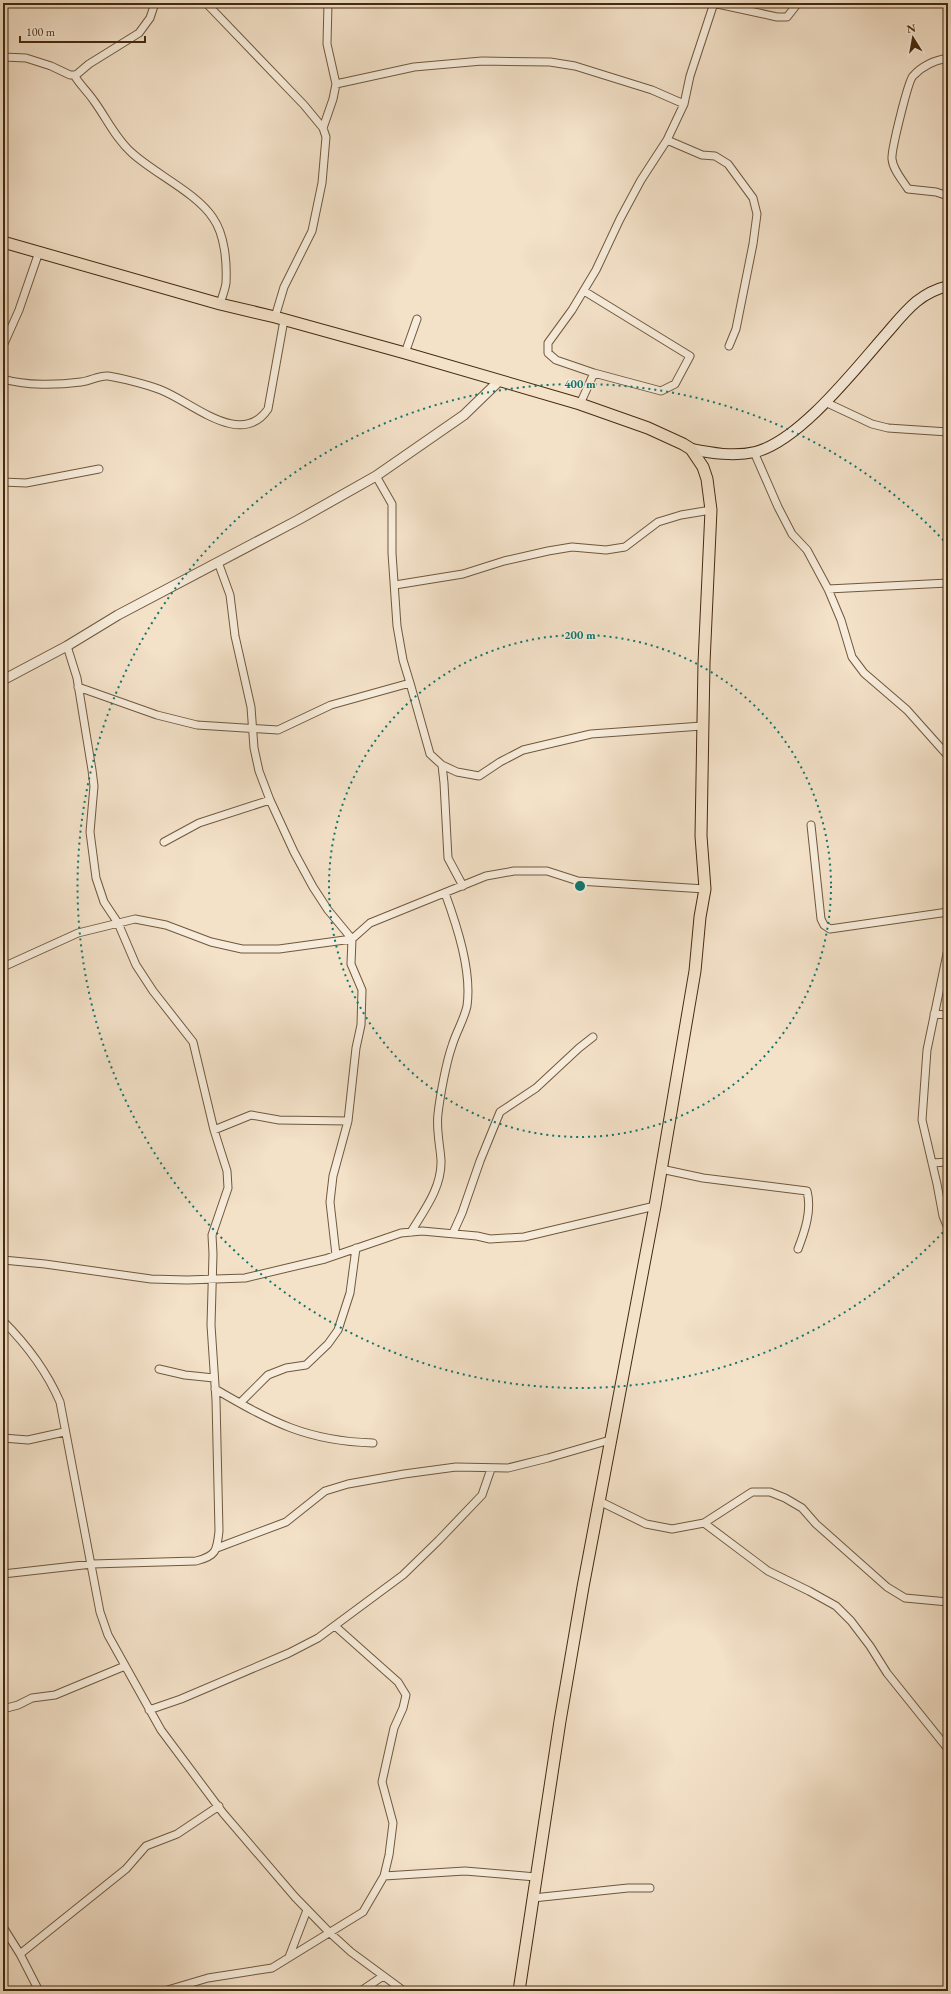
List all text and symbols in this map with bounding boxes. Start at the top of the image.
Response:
scale bar [20,18,145,44]
north arrow [893,18,933,58]
text: N [905,20,917,36]
text: 100 m [26,24,56,40]
text: 400 m [564,376,596,392]
text: 200 m [564,627,596,643]
centre of rings [573,879,587,893]

